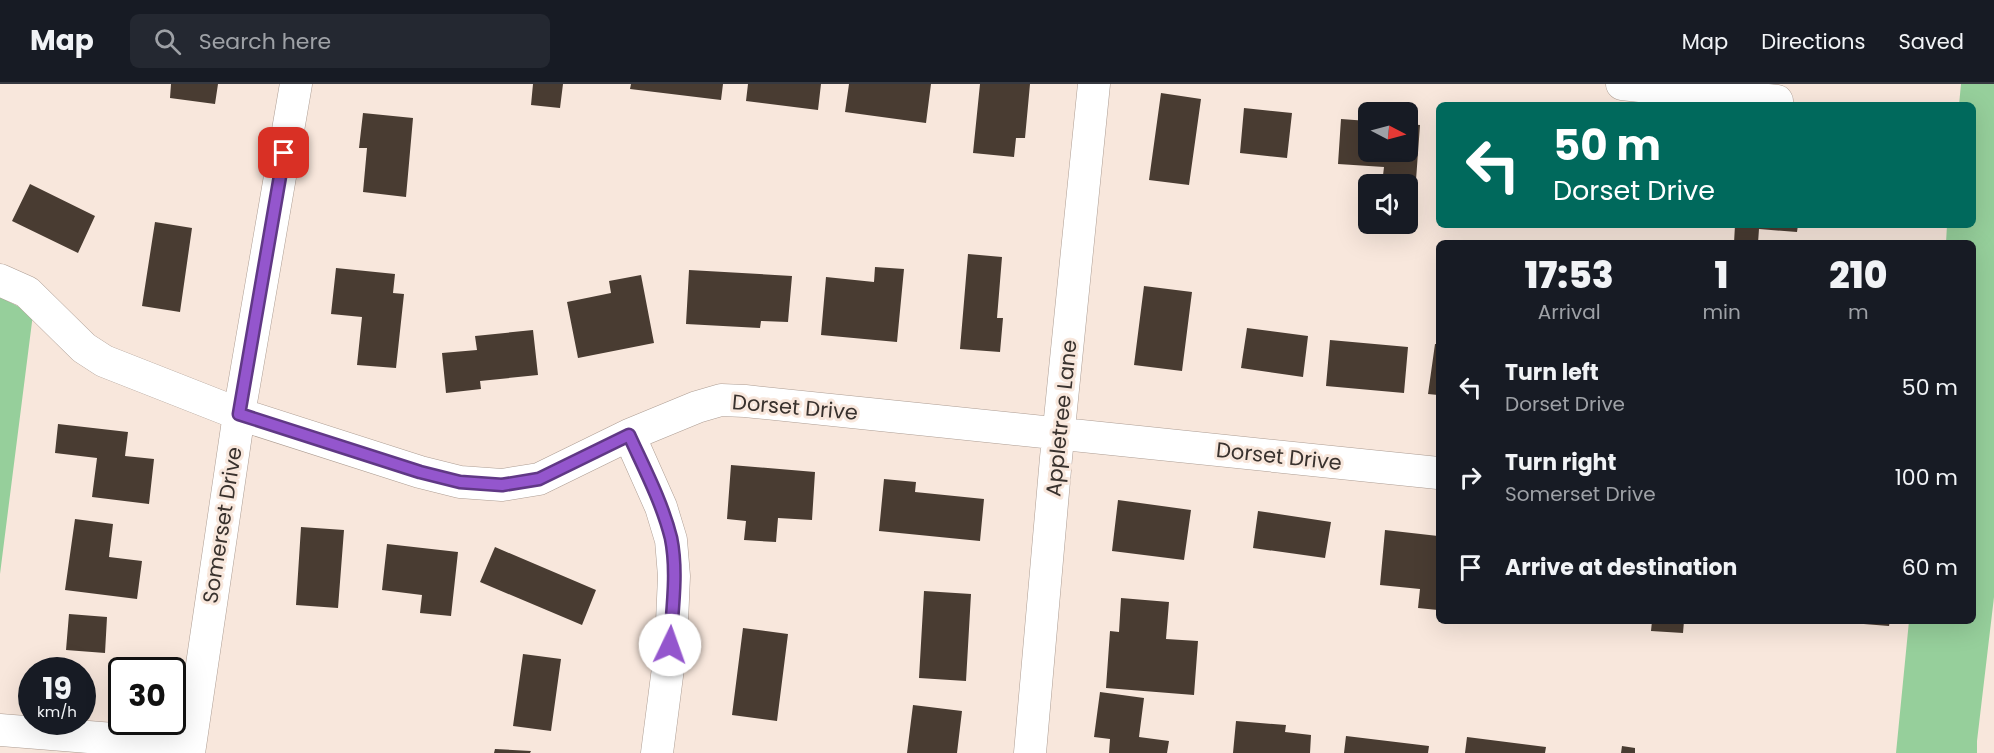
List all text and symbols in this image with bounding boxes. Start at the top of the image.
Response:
search box [130,14,550,68]
text: Map [30,21,94,60]
icon: search [151,25,184,58]
text: Search here [199,26,331,57]
text: Map [1682,27,1728,56]
text: Directions [1761,27,1865,56]
text: Saved [1898,27,1964,56]
north arrow [1358,102,1418,162]
map controls [1358,102,1418,234]
text: 50 m [1553,116,1661,175]
icon: left [1454,126,1532,204]
pin [258,127,309,178]
icon: arrive [267,136,300,169]
text: Dorset Drive [1553,172,1715,209]
button: sound [1358,174,1418,234]
text: 17:53 [1525,250,1614,301]
text: 1 [1715,250,1729,301]
text: 210 [1829,250,1887,301]
text: Arrival [1538,298,1601,326]
text: min [1702,298,1741,326]
text: m [1848,298,1869,326]
street label: Appletree Lane [1038,338,1084,498]
text: Turn left [1505,357,1599,388]
icon: left [1454,371,1487,404]
text: 50 m [1902,372,1958,403]
street label: Dorset Drive [731,387,859,427]
text: Dorset Drive [1505,390,1625,418]
street label: Dorset Drive [1215,435,1343,477]
street label: Somerset Drive [195,445,249,605]
text: Turn right [1505,447,1616,478]
icon: right [1454,461,1487,494]
text: 100 m [1895,462,1958,493]
text: Somerset Drive [1505,480,1656,508]
icon: arrive [1454,551,1487,584]
text: Arrive at destination [1505,552,1737,583]
text: 60 m [1902,552,1958,583]
position arrow [638,613,702,677]
speed limit sign: 30 [108,657,186,735]
text: 19 [42,667,72,710]
text: km/h [37,701,77,722]

